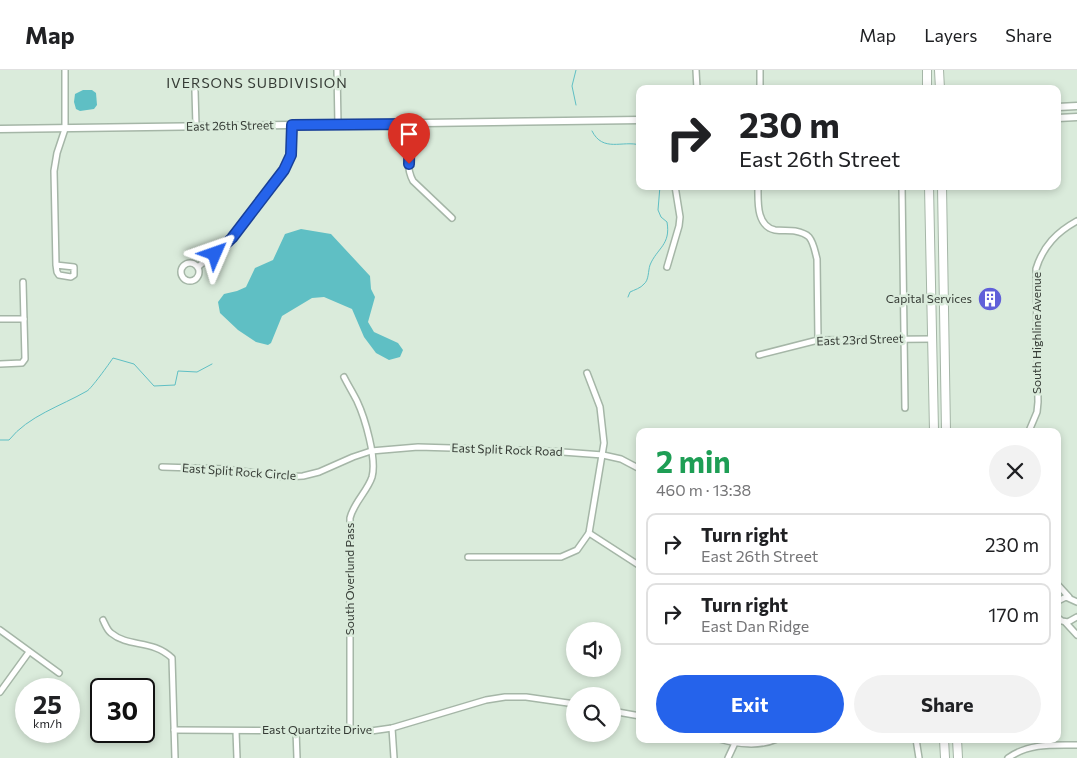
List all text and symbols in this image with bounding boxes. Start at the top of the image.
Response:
text: Map [25,20,75,49]
text: Map [859,24,896,46]
text: Layers [924,24,977,46]
text: Share [1005,24,1052,46]
district label: IVERSONS SUBDIVISION [166,74,348,91]
text: 230 m [739,102,840,145]
icon: right [656,105,721,170]
pin [388,113,430,164]
street label: East 26th Street [186,117,274,133]
icon: arrive [395,120,423,148]
text: East 26th Street [739,145,900,172]
position arrow [188,227,240,279]
street label: South Highline Avenue [1029,272,1043,394]
building icon: Capital Services [977,286,1003,312]
place label: Capital Services [886,291,972,305]
street label: East 23rd Street [816,330,904,348]
street label: East Split Rock Road [451,440,563,458]
text: 2 min [656,442,731,479]
button: close [989,445,1041,497]
street label: East Split Rock Circle [182,460,297,482]
text: 460 m · 13:38 [656,480,751,499]
street label: South Overlund Pass [342,523,356,635]
text: Turn right [701,523,788,546]
icon: right [658,530,686,558]
text: 230 m [985,533,1039,556]
text: East 26th Street [701,546,818,565]
text: Turn right [701,593,788,616]
icon: right [658,600,686,628]
text: 170 m [988,603,1039,626]
text: East Dan Ridge [701,616,809,635]
map controls [566,622,621,742]
button: sound [566,622,621,677]
button: Exit [656,675,844,733]
button: Share [854,675,1041,733]
speed limit sign: 30 [90,678,155,743]
button: search [566,687,621,742]
text: 25 [33,689,62,719]
text: km/h [33,716,62,730]
street label: East Quartzite Drive [262,722,372,736]

